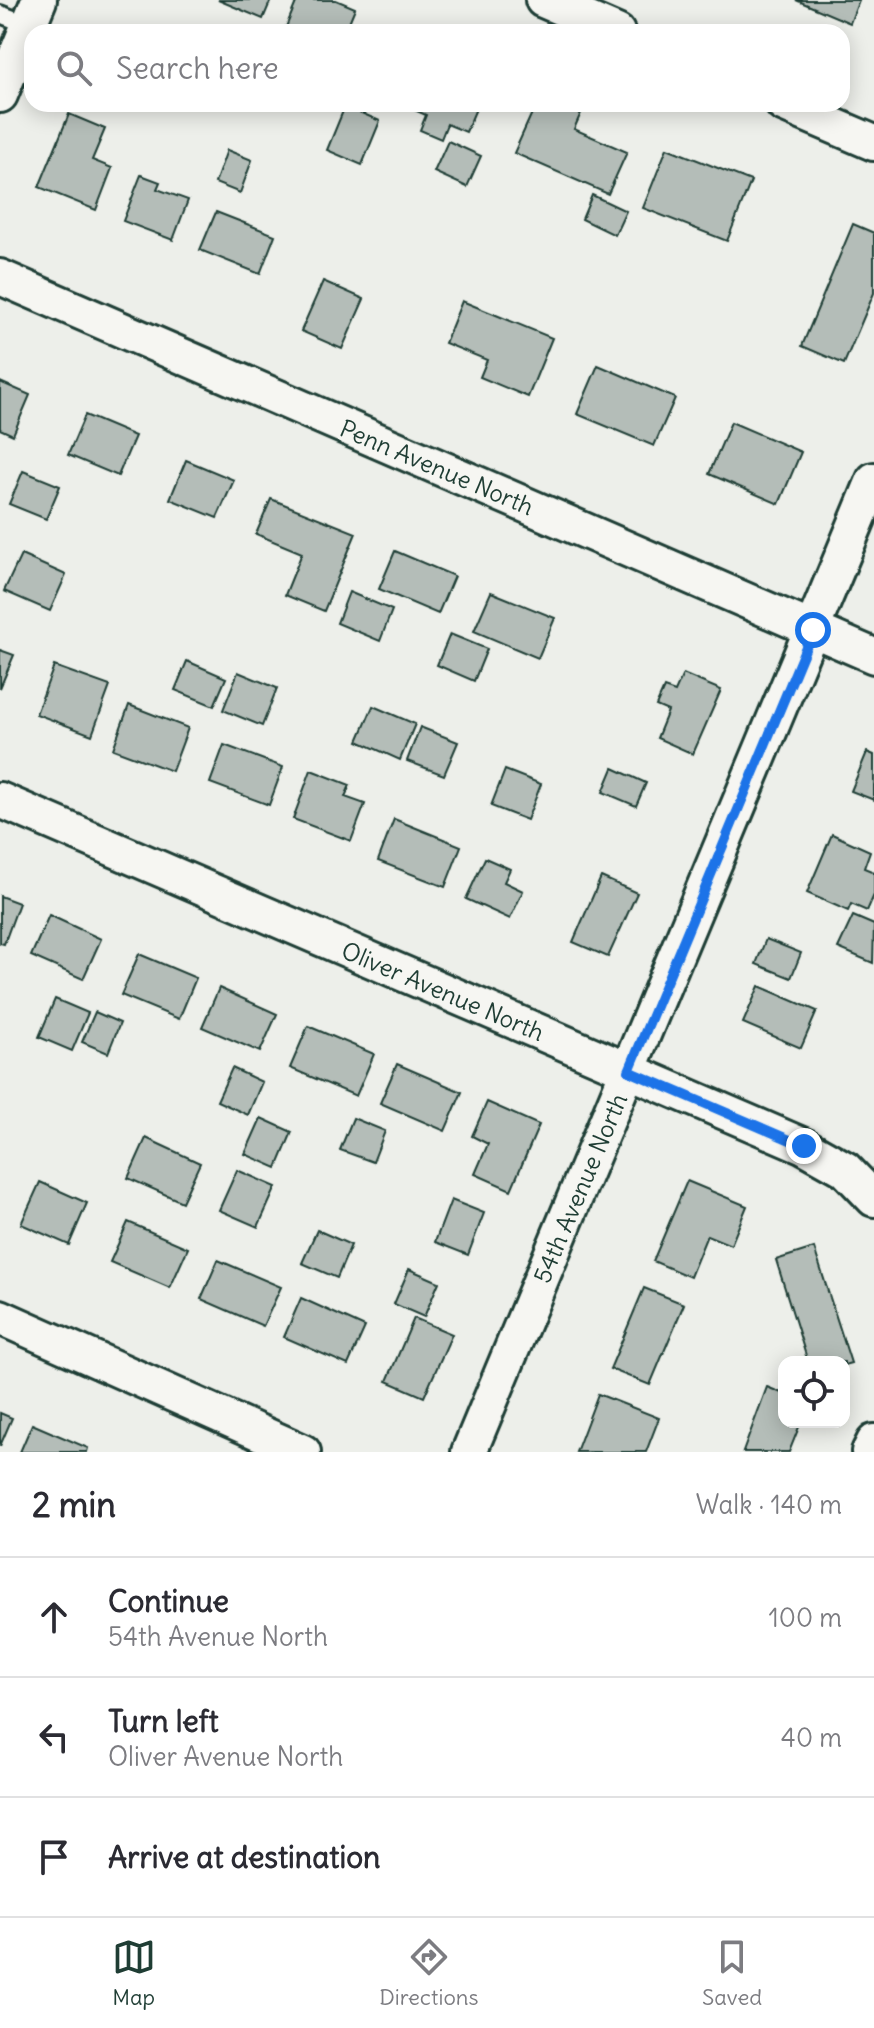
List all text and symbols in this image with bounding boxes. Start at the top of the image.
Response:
search box [24,24,850,112]
icon: search [52,46,96,90]
text: Search here [116,49,279,87]
street label: Penn Avenue North [336,413,538,521]
route start [795,612,831,648]
street label: Oliver Avenue North [337,935,549,1047]
street label: 54th Avenue North [527,1089,633,1287]
route end [786,1128,822,1164]
map controls [778,1356,850,1428]
button: locate [778,1356,850,1428]
text: 2 min [32,1483,116,1526]
text: Walk · 140 m [696,1488,842,1521]
text: Continue [108,1582,229,1620]
icon: ahead [32,1595,76,1639]
text: 100 m [768,1601,842,1634]
text: 54th Avenue North [108,1620,328,1653]
text: Turn left [108,1702,219,1740]
icon: left [32,1715,76,1759]
text: 40 m [781,1721,842,1754]
text: Oliver Avenue North [108,1740,343,1773]
icon: arrive [32,1835,76,1879]
text: Arrive at destination [108,1838,380,1876]
tab: Map [112,1935,156,2011]
tab: Directions [379,1935,479,2011]
tab: Saved [702,1935,762,2011]

